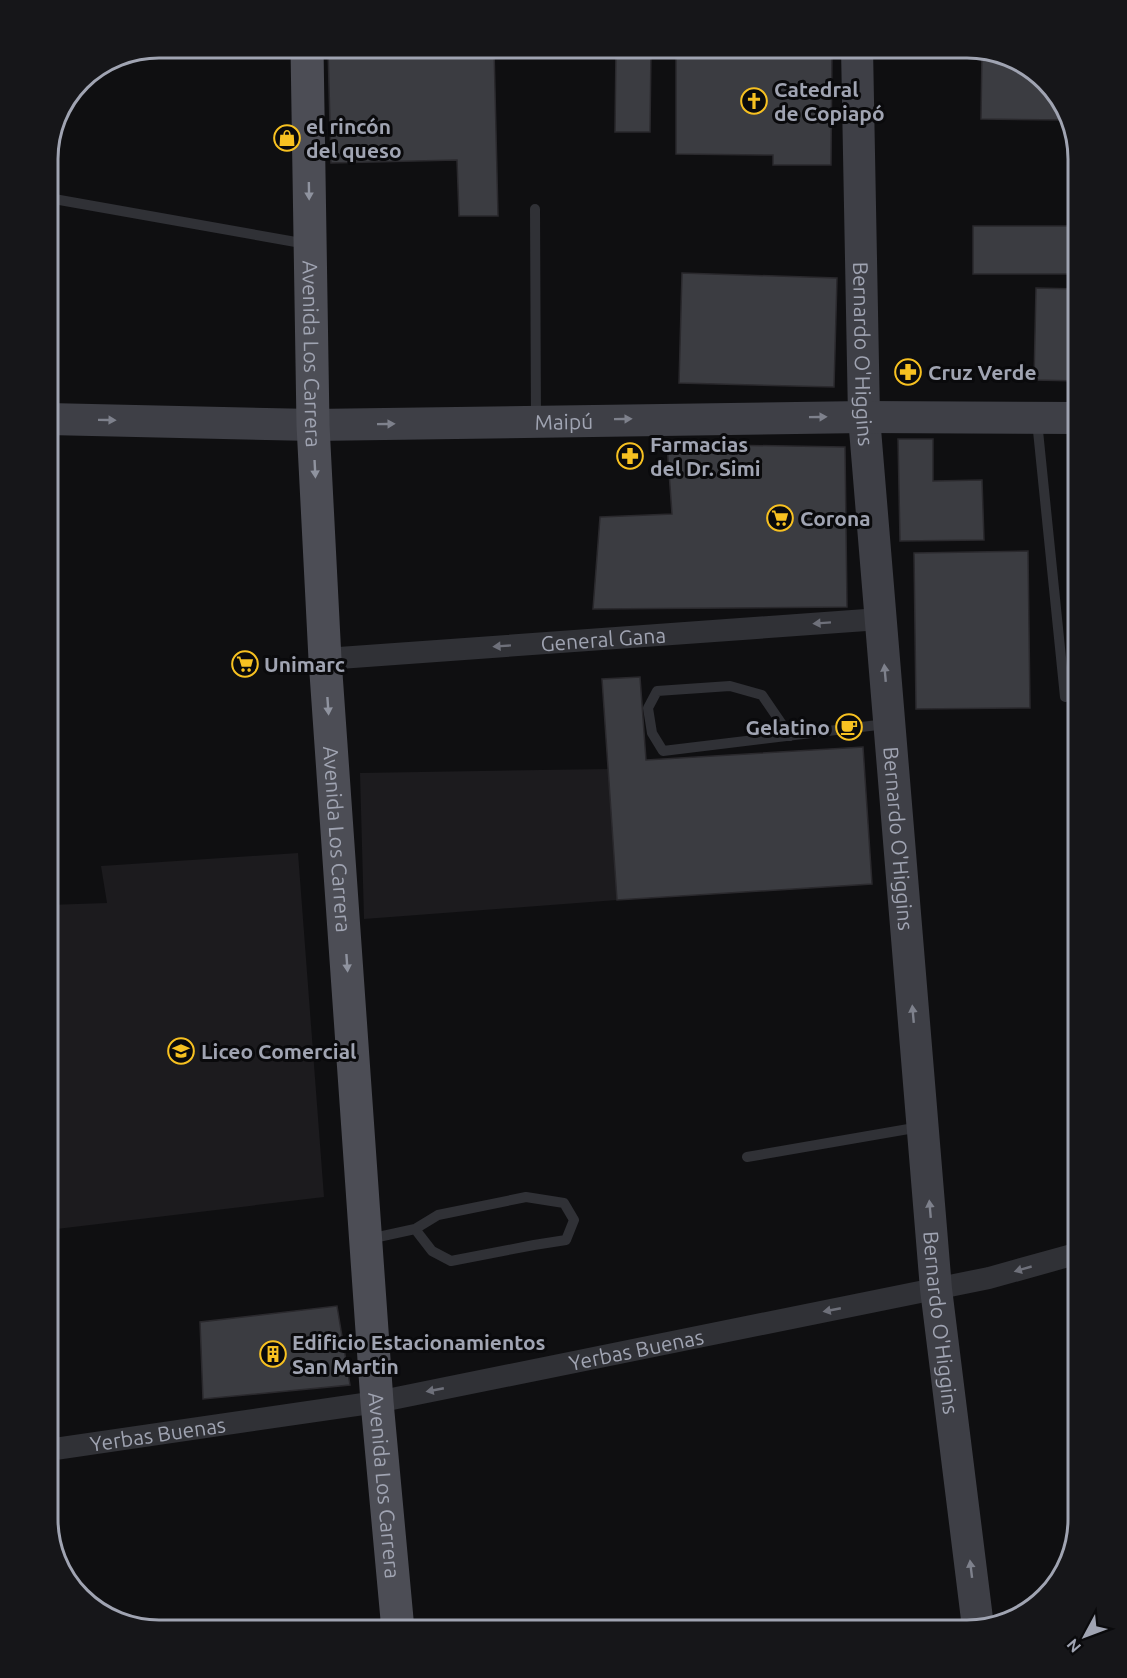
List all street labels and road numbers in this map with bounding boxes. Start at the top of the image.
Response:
street label: Avenida Los Carrera [298,260,326,448]
street label: Bernardo O'Higgins [849,262,878,447]
street label: Maipú [535,409,593,434]
street label: General Gana [540,622,667,655]
street label: Avenida Los Carrera [319,745,356,933]
street label: Bernardo O'Higgins [879,746,918,931]
street label: Bernardo O'Higgins [919,1230,963,1416]
street label: Yerbas Buenas [567,1324,706,1375]
street label: Avenida Los Carrera [364,1391,405,1580]
street label: Yerbas Buenas [88,1412,227,1456]

